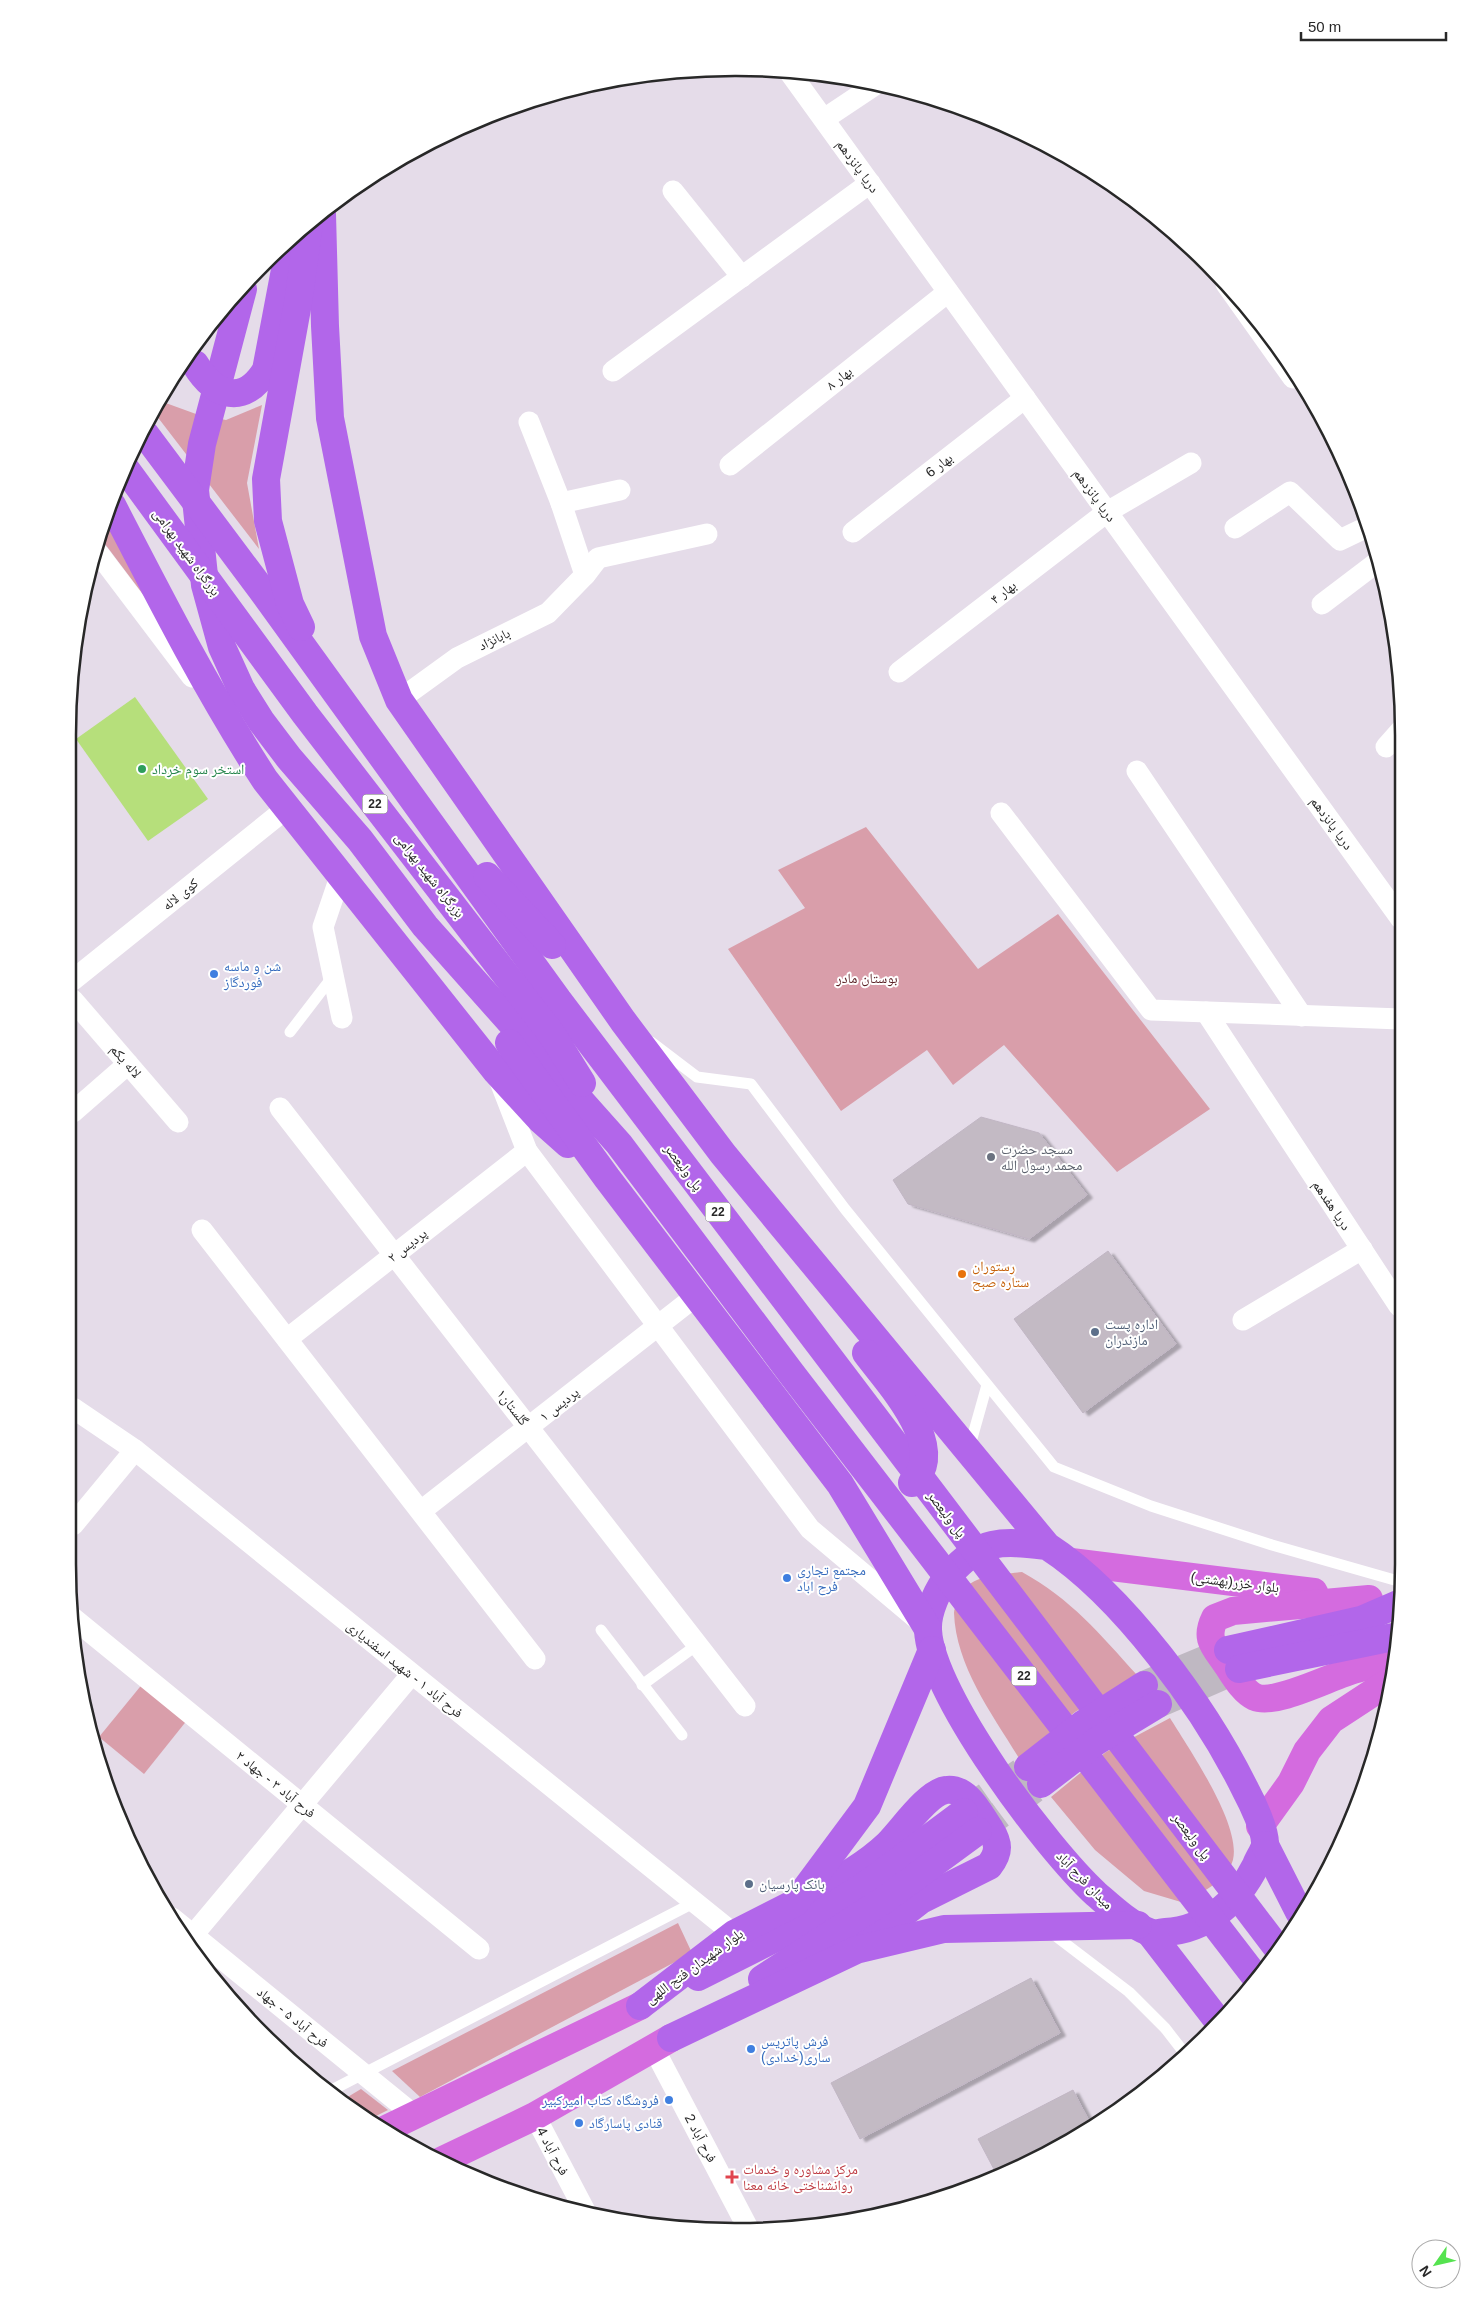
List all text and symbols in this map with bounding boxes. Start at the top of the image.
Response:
scale bar [1301,10,1446,42]
text: 50 m [1308,18,1341,35]
street label: دریا پانزدهم [832,136,883,197]
street label: بهار ۸ [823,363,856,394]
street label: بهار 6 [922,449,956,481]
street label: دریا پانزدهم [1069,465,1120,526]
street label: بزرگراه شهید بهرامی [149,505,224,599]
street label: بهار ۴ [987,577,1020,608]
street label: بابانژاد [475,624,513,654]
place label: استخر سوم خرداد [152,761,244,779]
marker: استخر سوم خرداد [136,763,148,775]
street label: دریا پانزدهم [1306,793,1357,854]
road number: 22 [362,794,388,814]
street label: بزرگراه شهید بهرامی [391,829,468,921]
street label: کوی لاله [159,875,202,914]
place label: شن و ماسه فوردگاز [223,958,281,991]
marker: شن و ماسه فوردگاز [208,968,220,980]
park label: بوستان مادر [835,970,898,987]
street label: لاله یکم [106,1041,145,1082]
street label: پل ولیعصر [660,1140,707,1194]
place label: مسجد حضرت محمد رسول الله [1001,1141,1082,1174]
marker: مسجد حضرت محمد رسول الله [985,1151,997,1163]
street label: دریا هفدهم [1308,1177,1355,1234]
road number: 22 [706,1202,730,1222]
street label: پردیس ۲ [384,1225,431,1266]
place label: رستوران ستاره صبح [972,1258,1029,1292]
marker: رستوران ستاره صبح [956,1268,968,1280]
place label: اداره پست مازندران [1105,1316,1158,1349]
marker: اداره پست مازندران [1089,1326,1101,1338]
street label: پردیس ۱ [536,1384,583,1425]
street label: گلستان۱ [493,1386,532,1429]
street label: پل ولیعصر [923,1487,970,1541]
place label: مجتمع تجاری فرح اباد [797,1562,866,1596]
street label: بلوار خزر(بهشتی) [1190,1569,1280,1596]
marker: مجتمع تجاری فرح اباد [781,1572,793,1584]
street label: فرح آباد ۱ - شهید اسفندیاری [342,1617,466,1722]
road number: 22 [1012,1666,1036,1685]
street label: فرح آباد ۳ - جهاد ۲ [232,1747,319,1822]
street label: پل ولیعصر [1168,1809,1215,1863]
street label: میدان فرح آباد [1052,1848,1117,1914]
place label: بانک پارسیان [759,1876,825,1893]
marker: بانک پارسیان [743,1878,755,1890]
street label: بلوار شهیدان فتح اللهی [642,1925,747,2008]
street label: فرح آباد ۵ - جهاد [253,1983,332,2052]
place label: فرش پاتریس (خدادی)ساری [761,2033,830,2066]
marker: فرش پاتریس (خدادی)ساری [745,2043,757,2055]
place label: فروشگاه کتاب امیرکبیر [541,2092,659,2109]
marker: فروشگاه کتاب امیرکبیر [663,2094,675,2106]
street label: فرح آباد 2 [680,2111,720,2166]
place label: قنادی پاسارگاد [589,2115,663,2132]
marker: قنادی پاسارگاد [573,2117,585,2129]
street label: فرح آباد 4 [532,2124,572,2179]
place label: مرکز مشاوره و خدمات روانشناختی خانه معنا [743,2161,858,2194]
marker: مرکز مشاوره و خدمات روانشناختی خانه معنا [725,2170,739,2184]
north arrow [1411,2239,1461,2289]
text: N [1416,2263,1435,2280]

